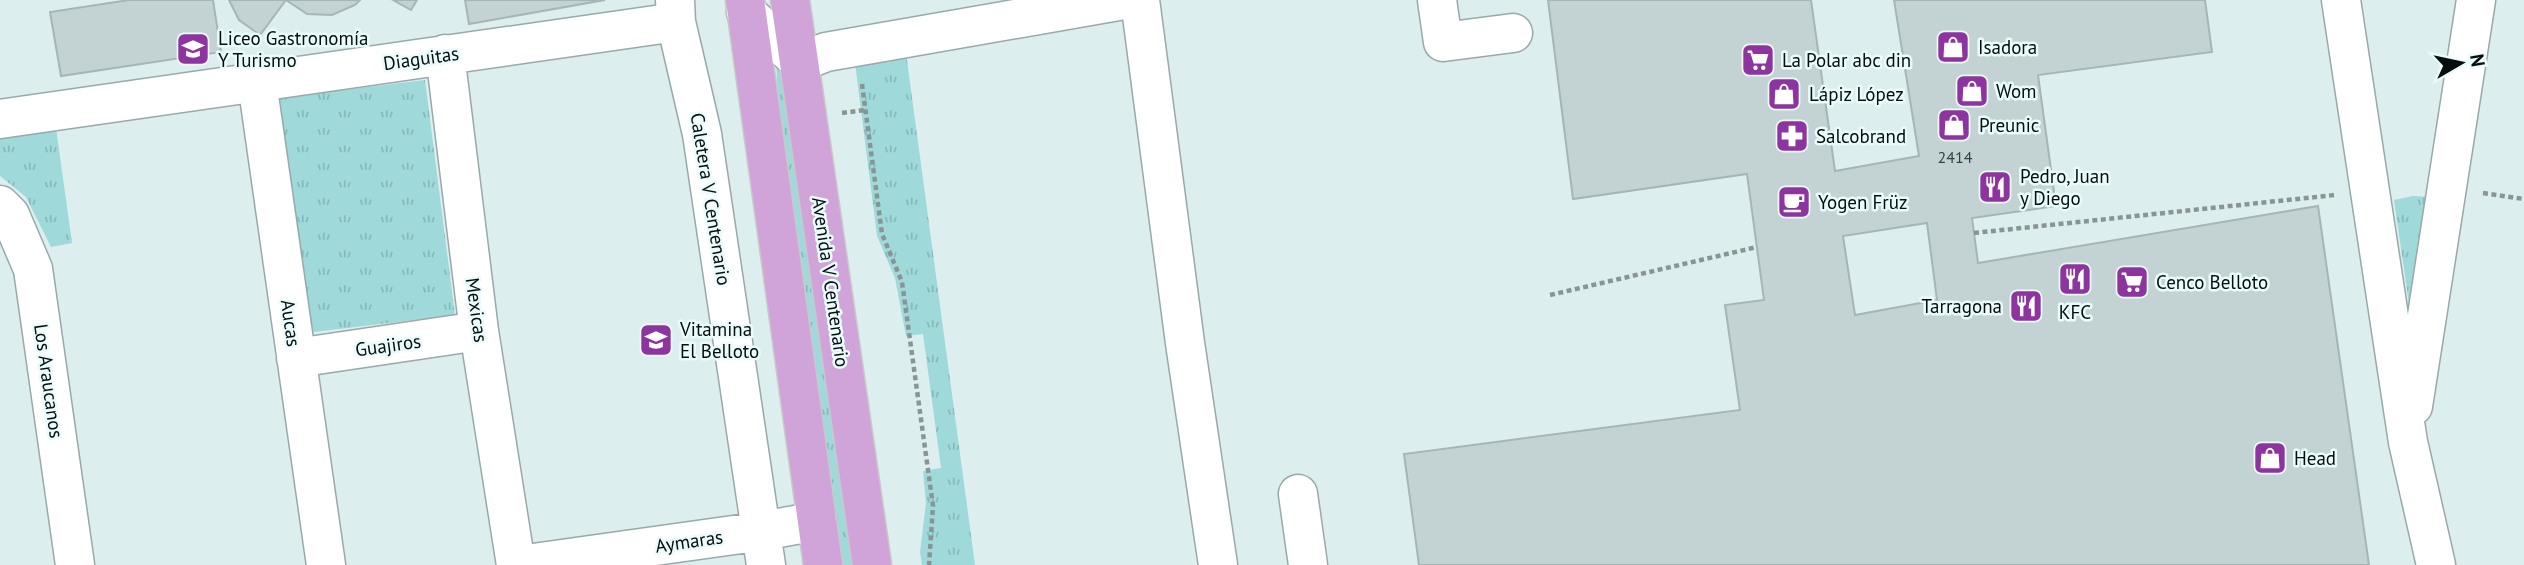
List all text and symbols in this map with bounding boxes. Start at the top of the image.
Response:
place label: Liceo Gastronomía Y Turismo [218,26,368,72]
shop icon: Isadora [1934,28,1972,66]
north arrow [2426,28,2496,98]
school or university icon: Liceo Gastronomía Y Turismo [174,30,212,68]
place label: Isadora [1978,35,2037,59]
street label: Diaguitas [382,41,460,75]
supermarket icon: La Polar abc din [1739,41,1777,79]
place label: La Polar abc din [1782,48,1911,72]
text: N [2465,52,2491,68]
shop icon: Wom [1953,72,1991,110]
shop icon: Lápiz López [1765,75,1803,113]
place label: Wom [1996,79,2037,103]
place label: Lápiz López [1809,82,1904,106]
shop icon: Preunic [1935,106,1973,144]
street label: Caletera V Centenario [686,111,736,287]
place label: Preunic [1979,113,2039,137]
pharmacy icon: Salcobrand [1773,117,1811,155]
place label: Salcobrand [1816,124,1906,148]
house number: 2414 [1938,147,1973,167]
place label: Pedro, Juan y Diego [2020,164,2110,210]
restaurant icon: Pedro, Juan y Diego [1976,168,2014,206]
cafe icon: Yogen Früz [1775,183,1813,221]
place label: Yogen Früz [1818,190,1908,214]
street label: Avenida V Centenario [807,195,855,369]
restaurant icon: KFC [2056,260,2094,298]
supermarket icon: Cenco Belloto [2113,263,2151,301]
place label: Cenco Belloto [2156,270,2268,294]
street label: Mexicas [461,276,493,344]
restaurant icon: Tarragona [2007,287,2045,325]
place label: Tarragona [1921,294,2002,318]
street label: Aucas [276,298,306,348]
place label: KFC [2059,300,2091,324]
place label: Vitamina El Belloto [679,317,759,363]
school or university icon: Vitamina El Belloto [637,321,675,359]
street label: Los Araucanos [29,322,69,440]
street label: Guajiros [354,329,422,361]
shop icon: Head [2251,439,2289,477]
place label: Head [2294,446,2336,470]
street label: Aymaras [654,524,724,558]

